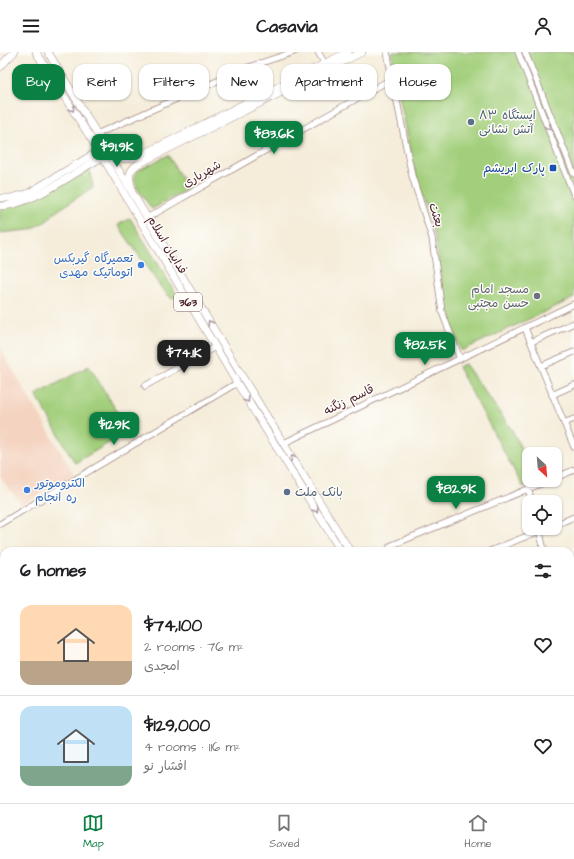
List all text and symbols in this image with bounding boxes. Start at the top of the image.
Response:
text: Casavia [256,14,318,39]
icon: menu [20,15,42,37]
icon: person [532,15,554,37]
chip: Buy [12,64,65,100]
chip: Rent [73,64,131,100]
chip: Filters [139,64,209,100]
chip: New [217,64,273,100]
chip: Apartment [281,64,377,100]
chip: House [385,64,451,100]
one-way arrow [67,105,75,112]
place label: ایستگاه ۸۳ آتش نشانی [479,107,536,138]
marker: ایستگاه ۸۳ آتش نشانی [466,117,476,127]
pin: $83.6K [241,121,307,155]
one-way arrow [543,124,551,131]
text: $83.6K [254,125,294,143]
pin: $91.9K [84,134,150,168]
text: $91.9K [100,138,134,156]
street label: شهریاری [180,156,224,192]
place label: پارک ابریشم [483,160,545,177]
marker: پارک ابریشم [548,163,558,173]
street label: بعثت [424,201,448,229]
street label: فداییان اسلام [143,213,191,277]
place label: تعمیرگاه گیربکس اتوماتیک مهدی [54,250,133,281]
marker: تعمیرگاه گیربکس اتوماتیک مهدی [136,260,146,270]
place label: مسجد امام حسن مجتبی [468,281,529,312]
marker: مسجد امام حسن مجتبی [532,291,542,301]
road number: 363 [174,293,202,311]
one-way arrow [208,320,215,327]
pin: $82.5K [392,332,458,366]
text: $82.5K [404,336,446,354]
pin: $74.1K [151,340,217,374]
text: $74.1K [166,344,202,362]
street label: قاسم زنگنه [321,381,377,419]
one-way arrow [243,396,250,403]
pin: $129K [86,412,142,446]
text: $129K [98,416,130,434]
north arrow [522,447,562,487]
map controls [522,447,562,535]
one-way arrow [291,455,298,462]
place label: الکتروموتور ره انجام [34,475,85,506]
pin: $82.9K [423,476,489,510]
text: $82.9K [436,480,476,498]
place label: بانک ملت [295,484,343,501]
marker: الکتروموتور ره انجام [22,485,32,495]
marker: بانک ملت [282,487,292,497]
button: locate [522,495,562,535]
one-way arrow [311,506,318,513]
text: 6 homes [20,559,86,583]
icon: filters [532,560,554,582]
text: $74,100 [144,614,202,638]
icon: home [52,621,100,669]
icon: heart [532,634,554,656]
text: 2 rooms · 76 m² [144,638,244,656]
text: امجدی [144,657,180,675]
text: $129,000 [144,714,210,738]
icon: home [52,722,100,770]
icon: heart [532,735,554,757]
text: 4 rooms · 116 m² [144,738,240,756]
text: افشار نو [144,757,187,775]
tab: Map [82,812,104,851]
tab: Saved [269,812,299,851]
tab: Home [464,812,492,851]

